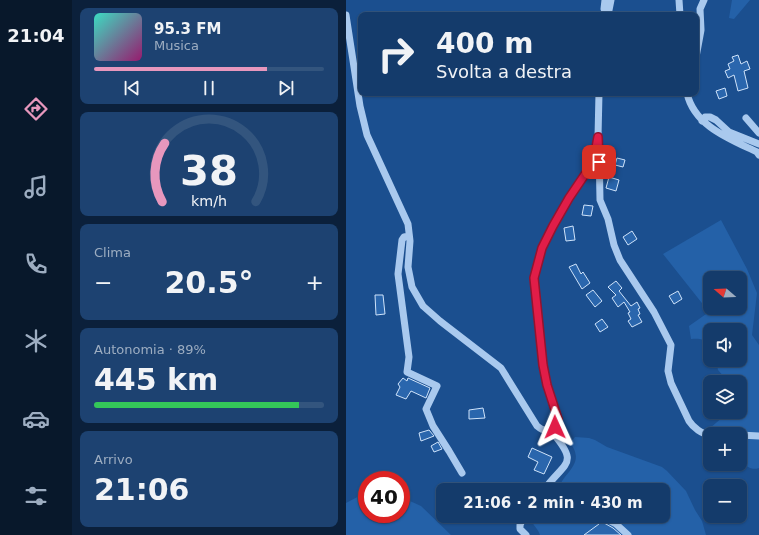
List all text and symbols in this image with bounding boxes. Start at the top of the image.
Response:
text: 95.3 FM [154,20,221,38]
text: 21:04 [7,25,65,46]
text: 400 m [436,27,533,60]
icon: right [370,28,422,80]
text: Musica [154,38,199,53]
text: Svolta a destra [436,61,572,82]
icon: previous [121,77,143,99]
icon: pause [198,77,220,99]
icon: next [275,77,297,99]
icon: directions [22,95,50,123]
pin [582,145,616,179]
text: 38 [180,146,238,195]
icon: arrive [588,151,610,173]
icon: music [22,173,50,201]
text: km/h [191,192,227,208]
text: Clima [94,245,131,260]
icon: phone [22,250,50,278]
text: 20.5° [164,265,254,300]
text: − [94,270,112,295]
text: + [306,270,324,295]
north arrow [703,271,747,315]
map controls [703,271,747,523]
button: sound [703,323,747,367]
icon: climate [22,327,50,355]
text: Autonomia · 89% [94,342,206,357]
text: 445 km [94,362,218,397]
button: layers [703,375,747,419]
icon: car [22,405,50,433]
position arrow [534,406,576,448]
button: + [703,427,747,471]
text: Arrivo [94,452,133,467]
speed limit sign: 40 [358,471,410,523]
text: 21:06 [94,472,190,507]
button: − [703,479,747,523]
icon: filters [22,482,50,510]
text: 21:06 · 2 min · 430 m [463,494,643,512]

